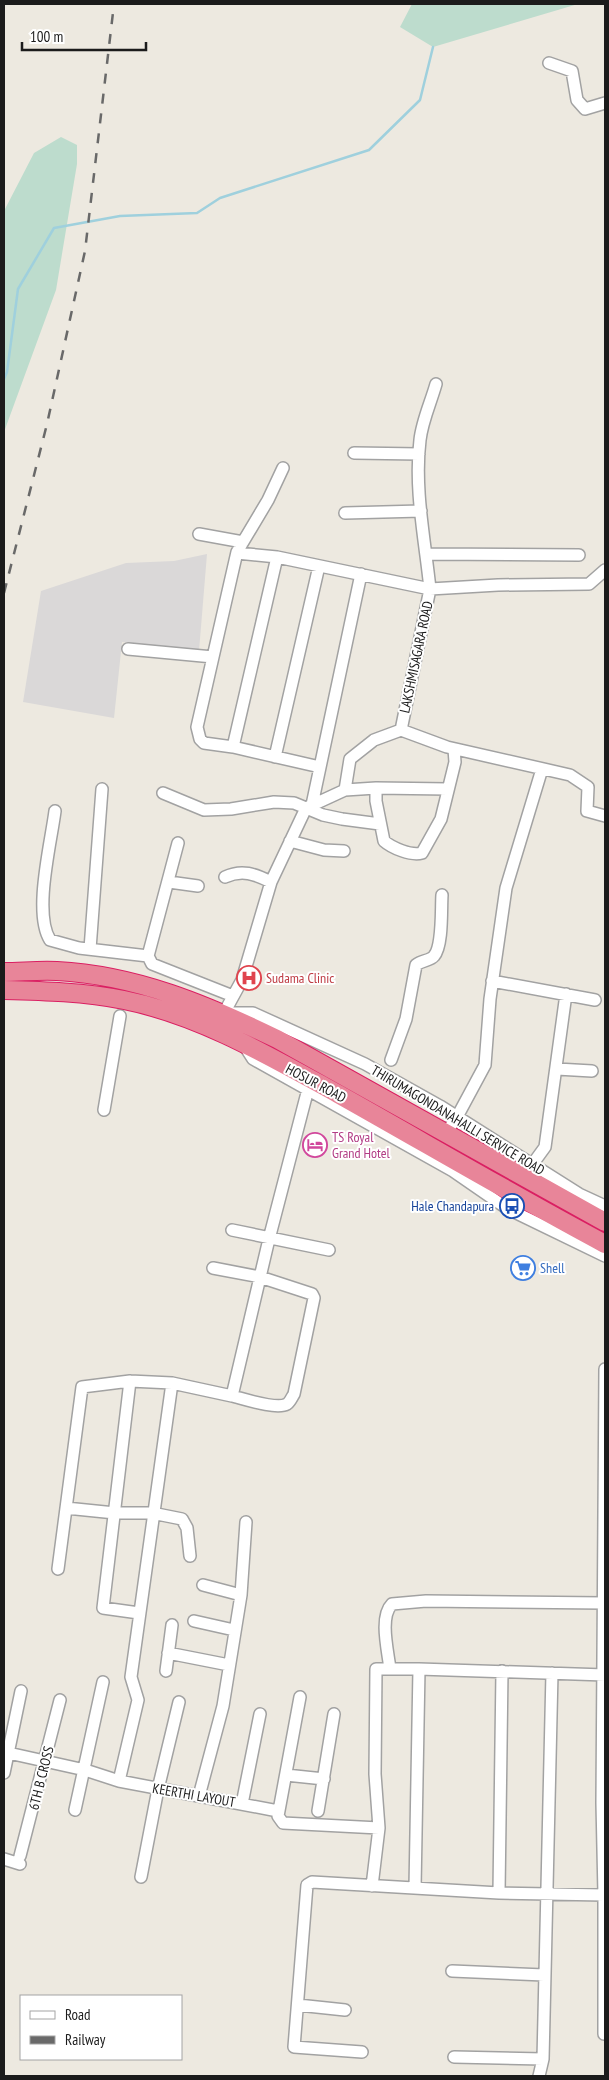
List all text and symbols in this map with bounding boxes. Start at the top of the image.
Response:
scale bar [22,20,146,52]
text: 100 m [30,27,63,46]
street label: LAKSHMISAGARA ROAD [395,599,437,715]
hospital icon: Sudama Clinic [236,965,262,991]
place label: Sudama Clinic [266,969,334,987]
street label: HOSUR ROAD [283,1060,349,1106]
street label: THIRUMAGONDANAHALLI SERVICE ROAD [368,1061,548,1179]
place label: TS Royal Grand Hotel [332,1128,391,1162]
hotel icon: TS Royal Grand Hotel [302,1132,328,1158]
bus stop icon: Hale Chandapura [499,1193,525,1219]
place label: Hale Chandapura [411,1197,494,1215]
supermarket icon: Shell [510,1255,536,1281]
place label: Shell [540,1259,565,1277]
street label: 6TH B CROSS [24,1744,58,1812]
street label: KEERTHI LAYOUT [151,1779,238,1811]
legend [20,1995,182,2060]
text: Road [65,2005,91,2024]
text: Railway [65,2030,106,2049]

